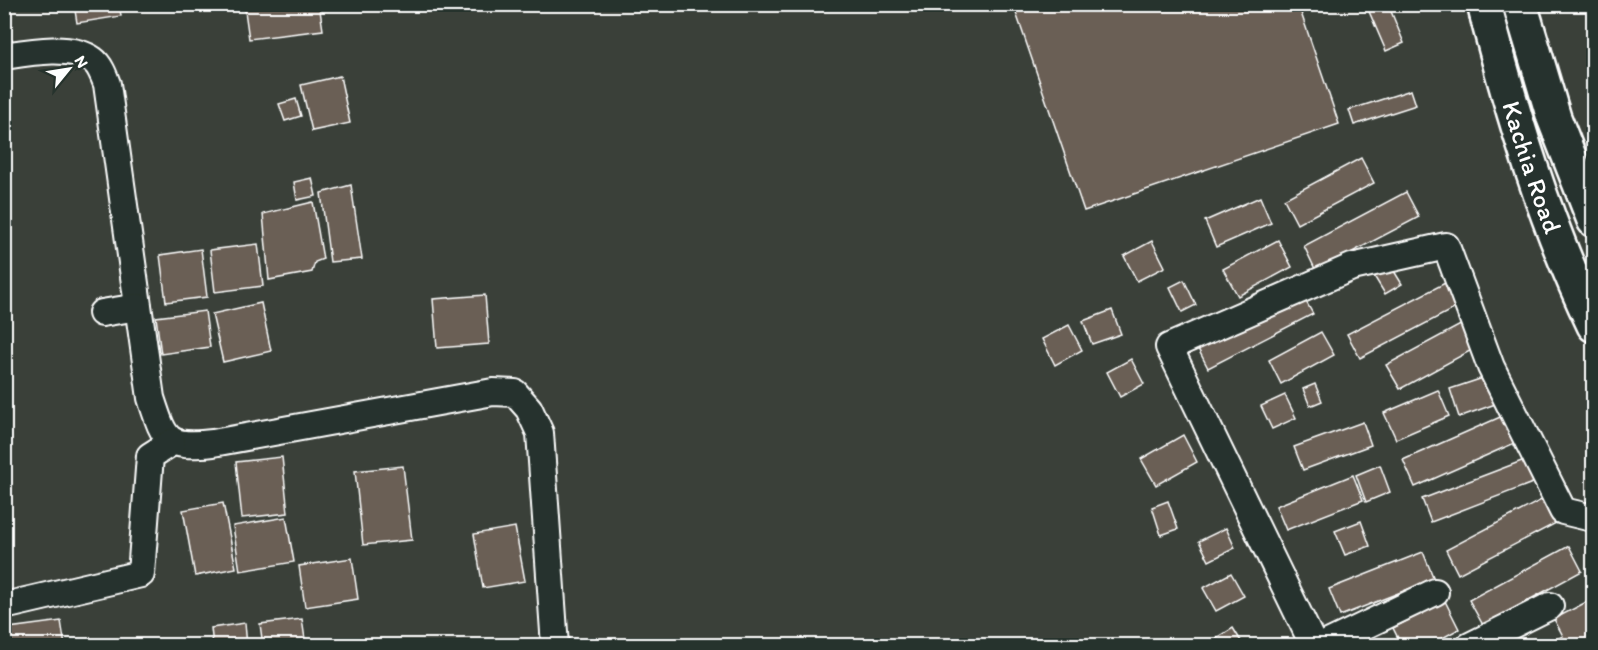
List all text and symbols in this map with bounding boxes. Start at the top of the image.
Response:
north arrow [39,39,99,99]
text: N [71,52,92,71]
street label: Kachia Road [1495,97,1569,238]

